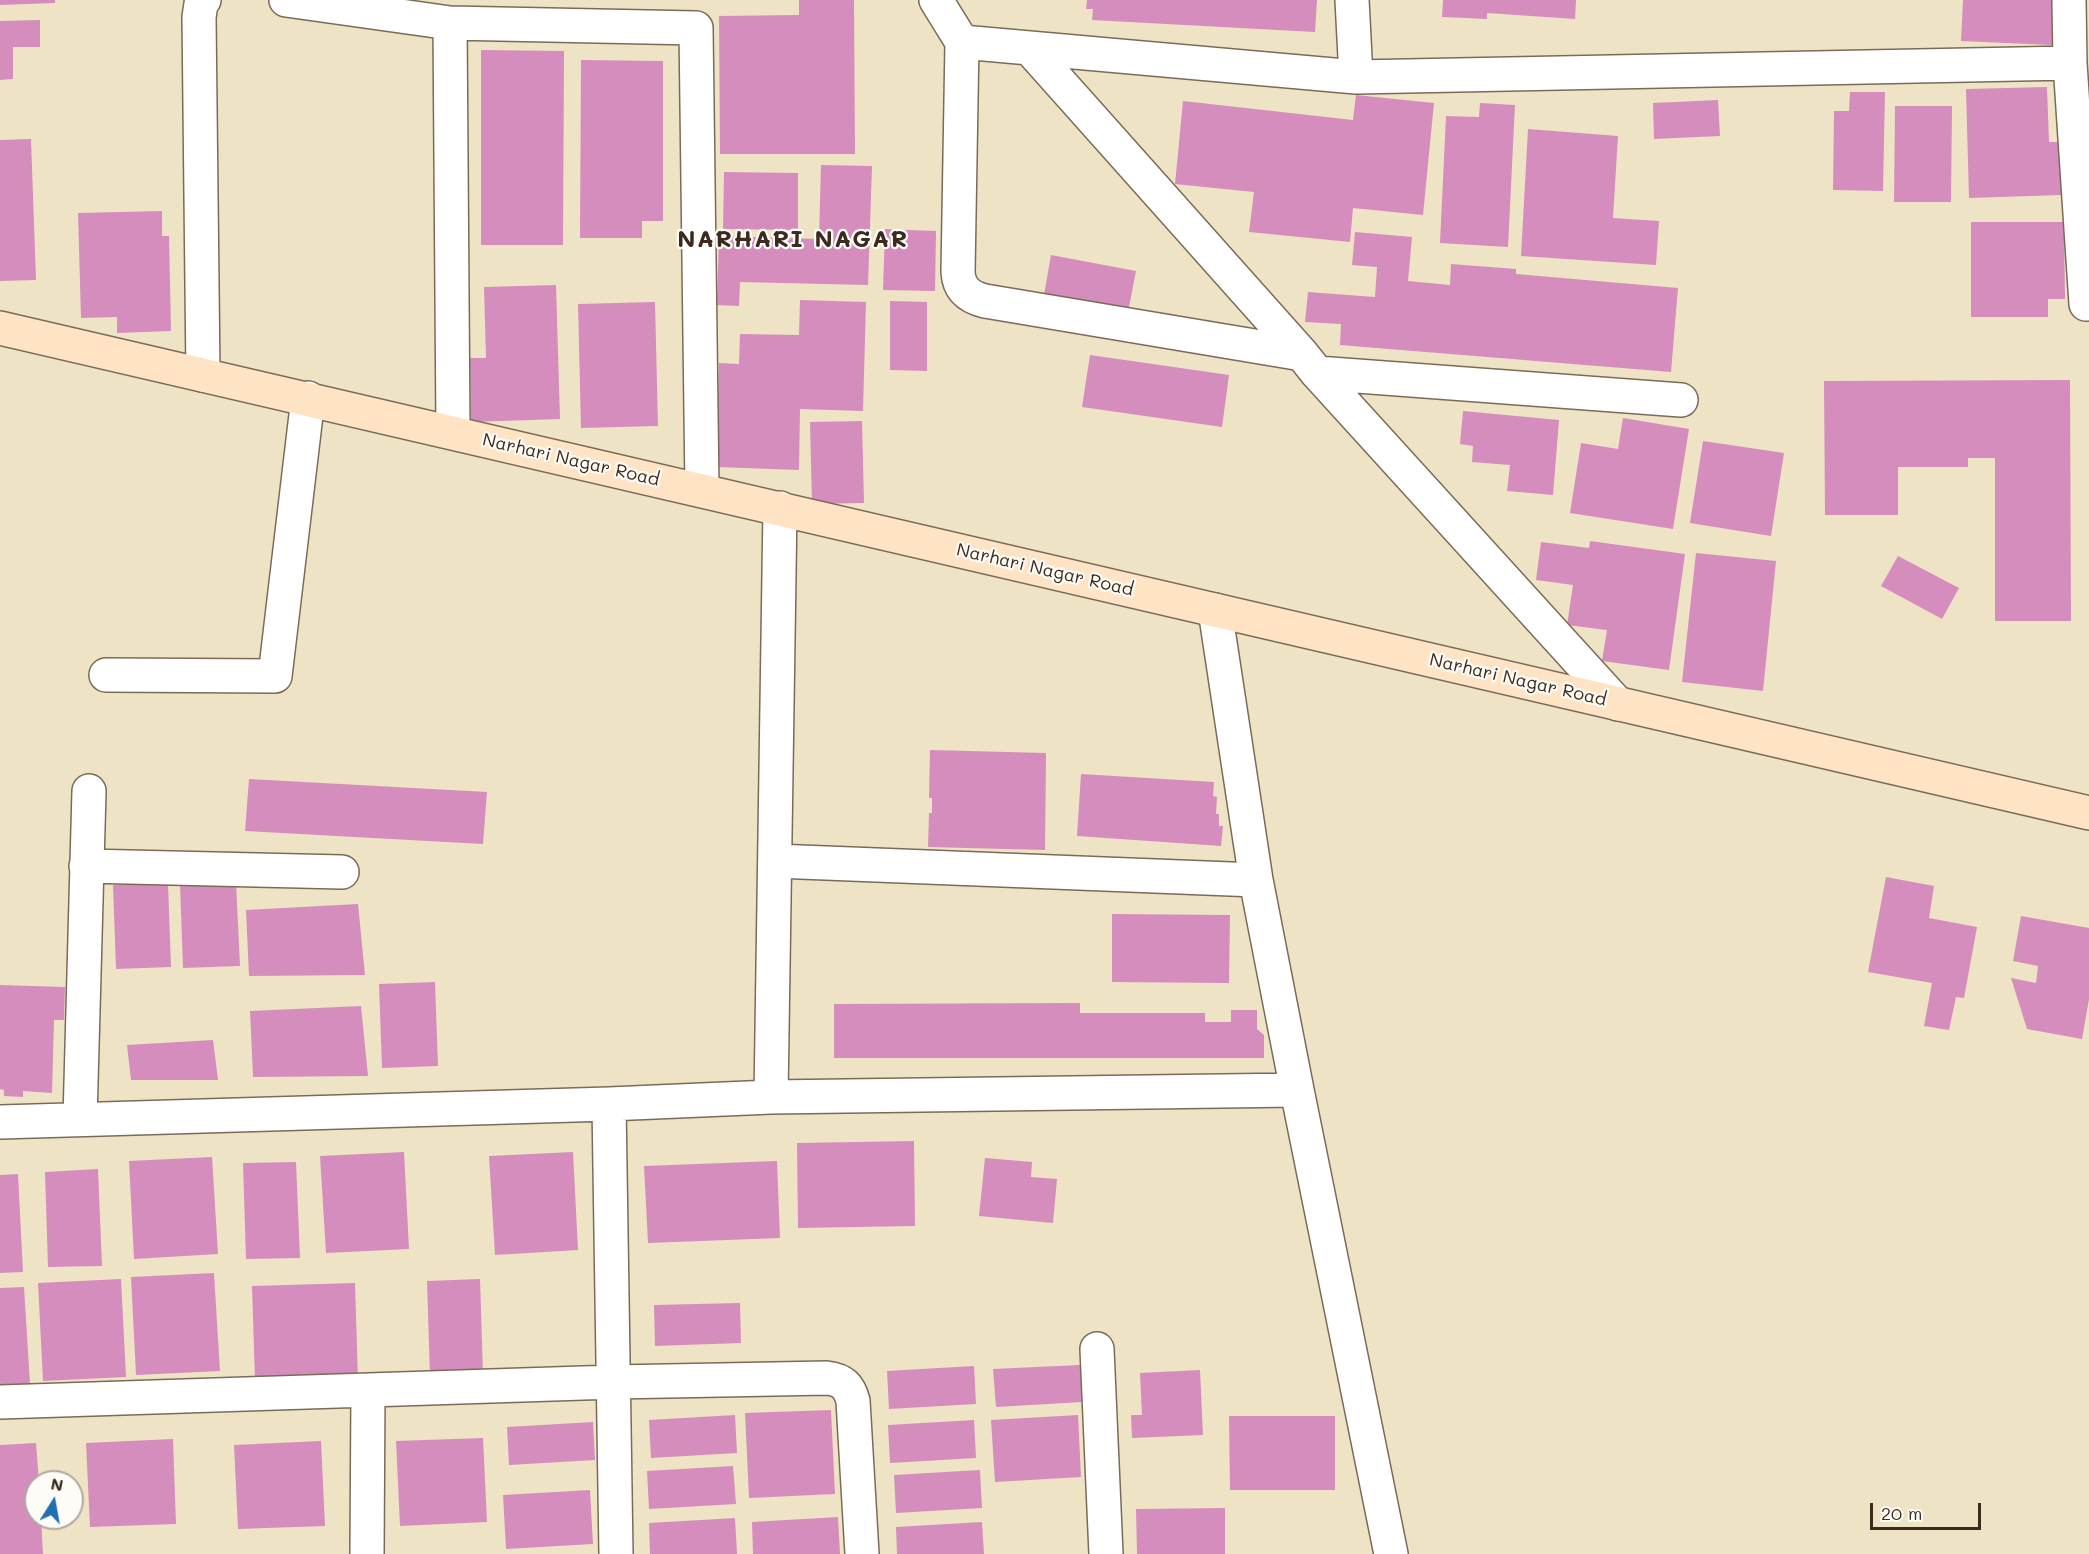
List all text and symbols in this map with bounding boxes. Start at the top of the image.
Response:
district label: NARHARI NAGAR [677,226,909,254]
street label: Narhari Nagar Road [480,429,662,491]
street label: Narhari Nagar Road [954,539,1136,601]
street label: Narhari Nagar Road [1427,649,1609,711]
north arrow [24,1470,84,1530]
text: N [49,1472,65,1495]
scale bar [1873,1491,1984,1529]
text: 20 m [1881,1501,1922,1525]

